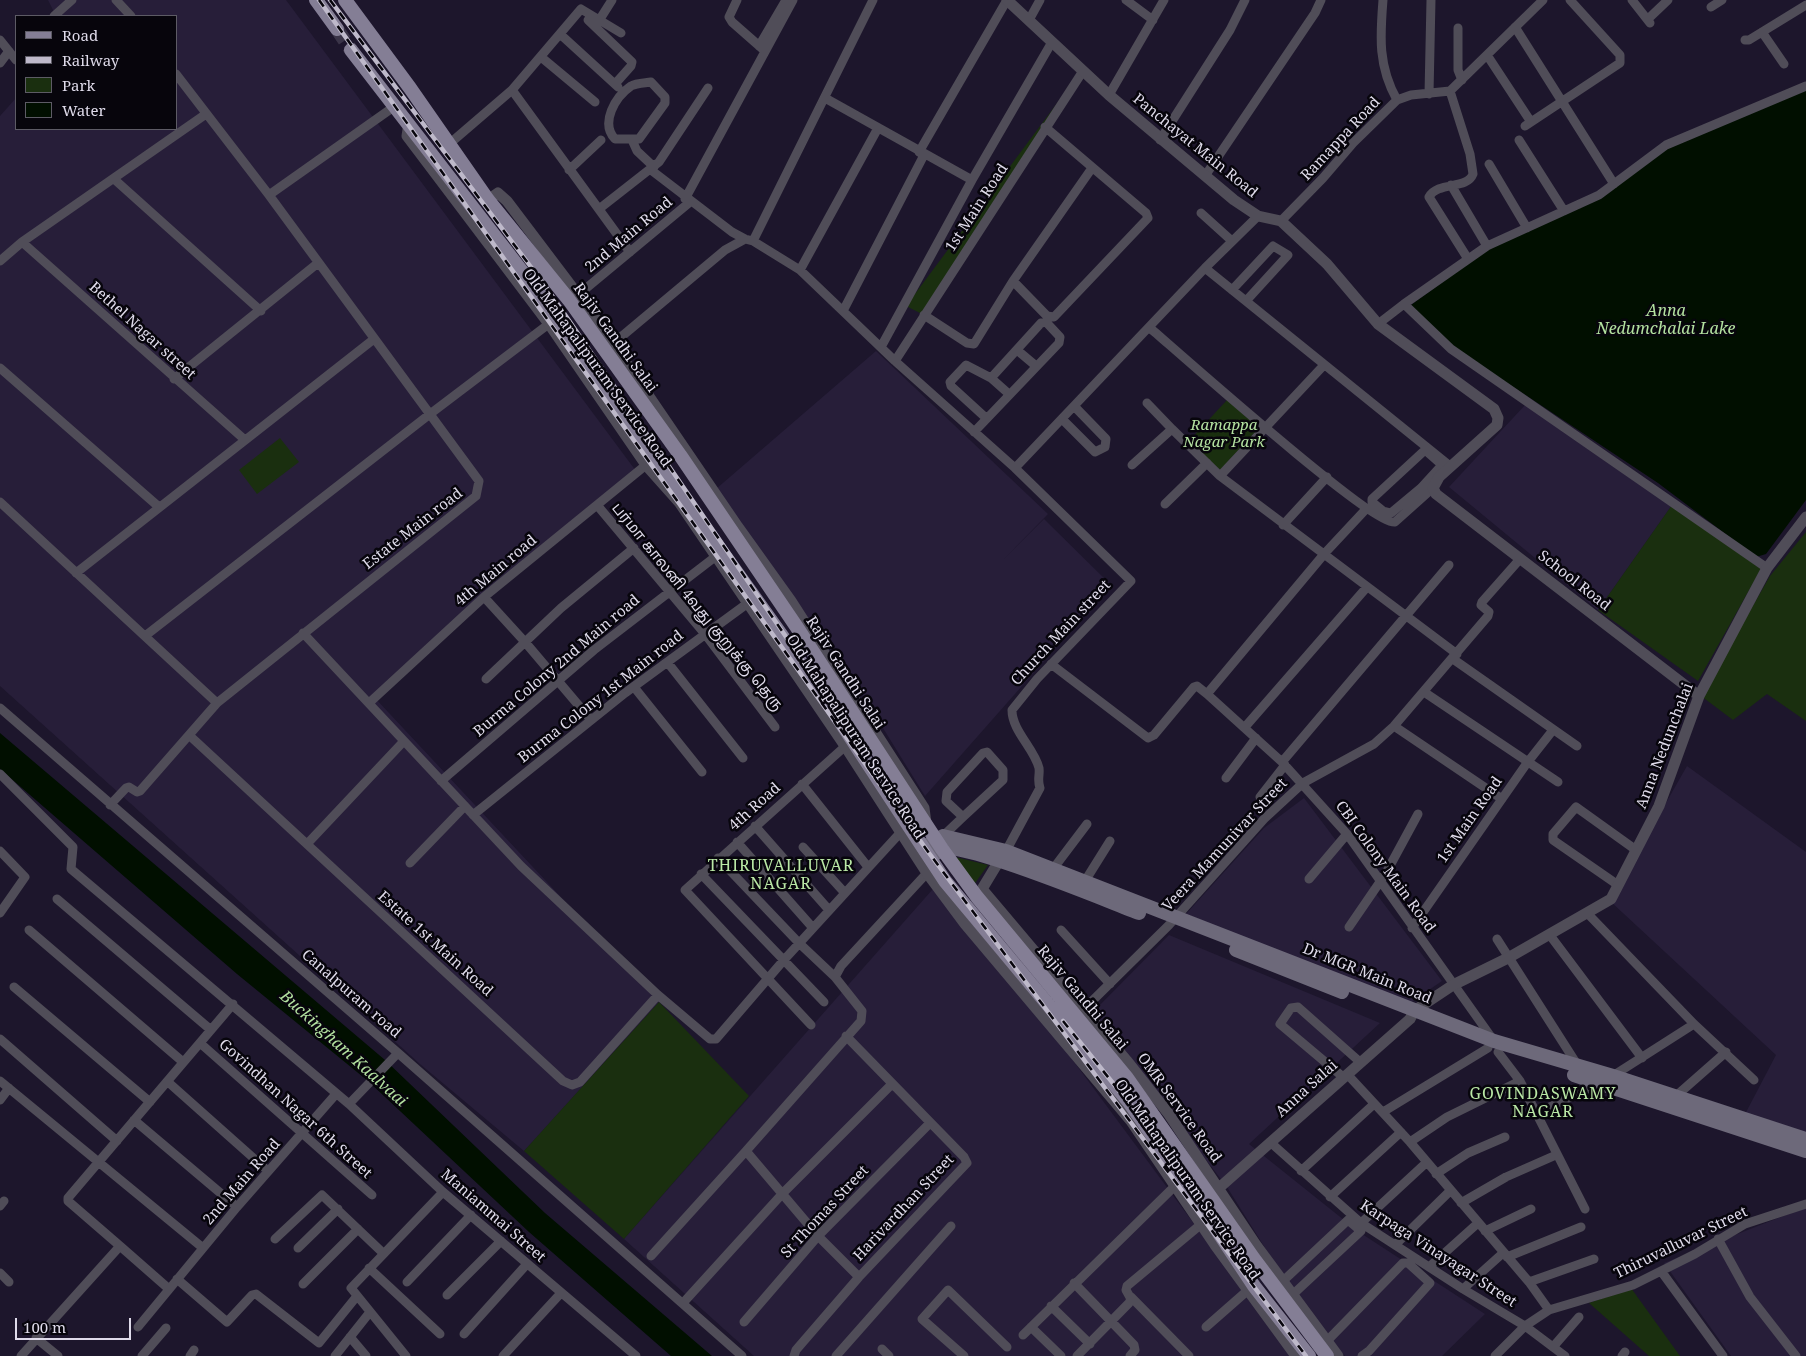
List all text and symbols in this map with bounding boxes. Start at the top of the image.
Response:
legend [15,15,178,130]
text: Road [62,25,98,45]
text: Railway [62,50,119,70]
text: Park [62,75,95,95]
street label: Panchayat Main Road [1129,90,1261,202]
street label: Ramappa Road [1298,93,1384,185]
text: Water [62,100,105,120]
street label: 1st Main Road [942,161,1012,255]
street label: 2nd Main Road [582,193,676,277]
street label: Old Mahapalipuram Service Road [519,265,675,471]
street label: Bethel Nagar street [85,278,199,384]
street label: Rajiv Gandhi Salai [569,280,661,396]
water label: Anna Nedumchalai Lake [1597,301,1735,339]
park label: Ramappa Nagar Park [1183,417,1265,452]
street label: Estate Main road [360,485,466,573]
street label: பர்மா காலனி 4வது குறுக்கு தெரு [608,500,786,714]
street label: 4th Main road [451,532,541,610]
street label: School Road [1534,547,1614,615]
street label: Church Main street [1008,577,1114,689]
street label: Burma Colony 2nd Main road [470,591,644,741]
street label: Rajiv Gandhi Salai [802,613,888,733]
street label: Burma Colony 1st Main road [515,627,687,767]
street label: Old Mahapalipuram Service Road [782,631,928,843]
street label: Anna Nedunchalai [1633,681,1697,811]
street label: 1st Main Road [1434,773,1506,867]
street label: Veera Mamunivar Street [1159,775,1291,915]
street label: 4th Road [725,779,785,835]
street label: CBI Colony Main Road [1331,798,1439,936]
district label: THIRUVALLUVAR NAGAR [706,856,856,894]
street label: Estate 1st Main Road [374,888,496,1000]
street label: Dr MGR Main Road [1300,940,1434,1008]
street label: Rajiv Gandhi Salai [1033,942,1131,1054]
street label: Canalpuram road [298,946,404,1042]
water label: Buckingham Kaalvaai [276,987,410,1111]
street label: Govindhan Nagar 6th Street [215,1036,375,1182]
street label: OMR Service Road [1133,1050,1225,1166]
street label: Anna Salai [1272,1057,1342,1121]
street label: Old Mahapalipuram Service Road [1111,1076,1263,1284]
district label: GOVINDASWAMY NAGAR [1468,1084,1618,1122]
street label: 2nd Main Road [200,1135,284,1229]
street label: Harivardhan Street [850,1151,958,1265]
street label: St Thomas Street [778,1162,872,1262]
street label: Maniammai Street [437,1166,549,1266]
street label: Karpaga Vinayagar Street [1356,1197,1520,1311]
street label: Thiruvalluvar Street [1611,1203,1751,1283]
scale bar [18,1308,134,1340]
text: 100 m [23,1317,66,1337]

